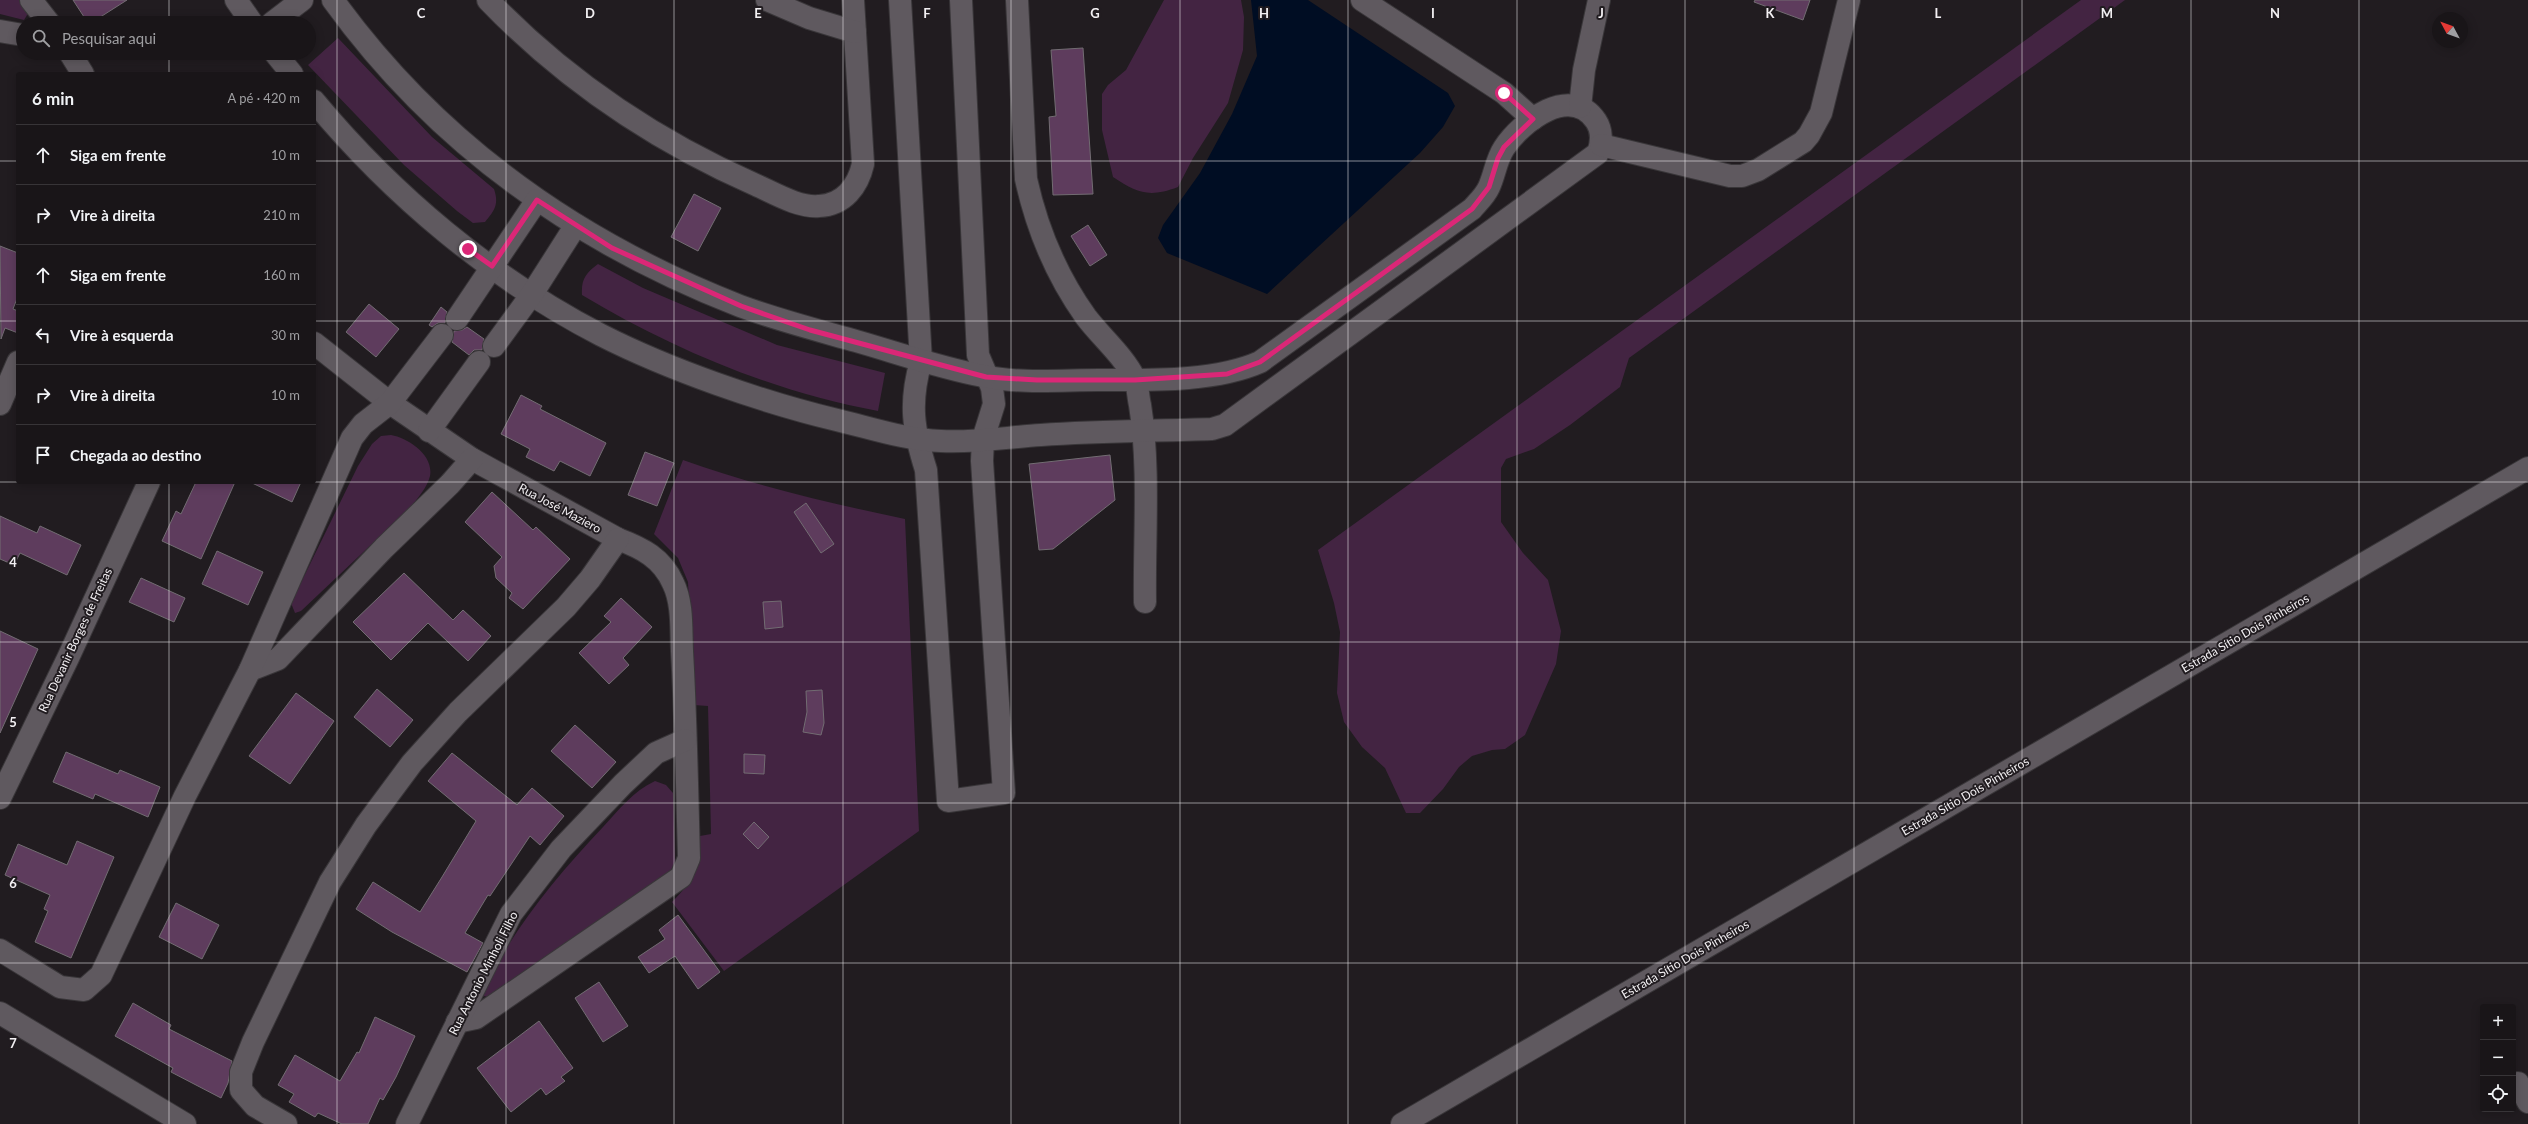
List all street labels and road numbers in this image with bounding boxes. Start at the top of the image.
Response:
street label: Rua José Maziero [516,480,604,536]
street label: Rua Devanir Borges de Freitas [35,565,115,715]
street label: Estrada Sítio Dois Pinheiros [2179,590,2311,676]
street label: Estrada Sítio Dois Pinheiros [1899,753,2031,839]
street label: Rua Antonio Minholi Filho [445,909,521,1037]
street label: Estrada Sítio Dois Pinheiros [1619,916,1751,1002]

